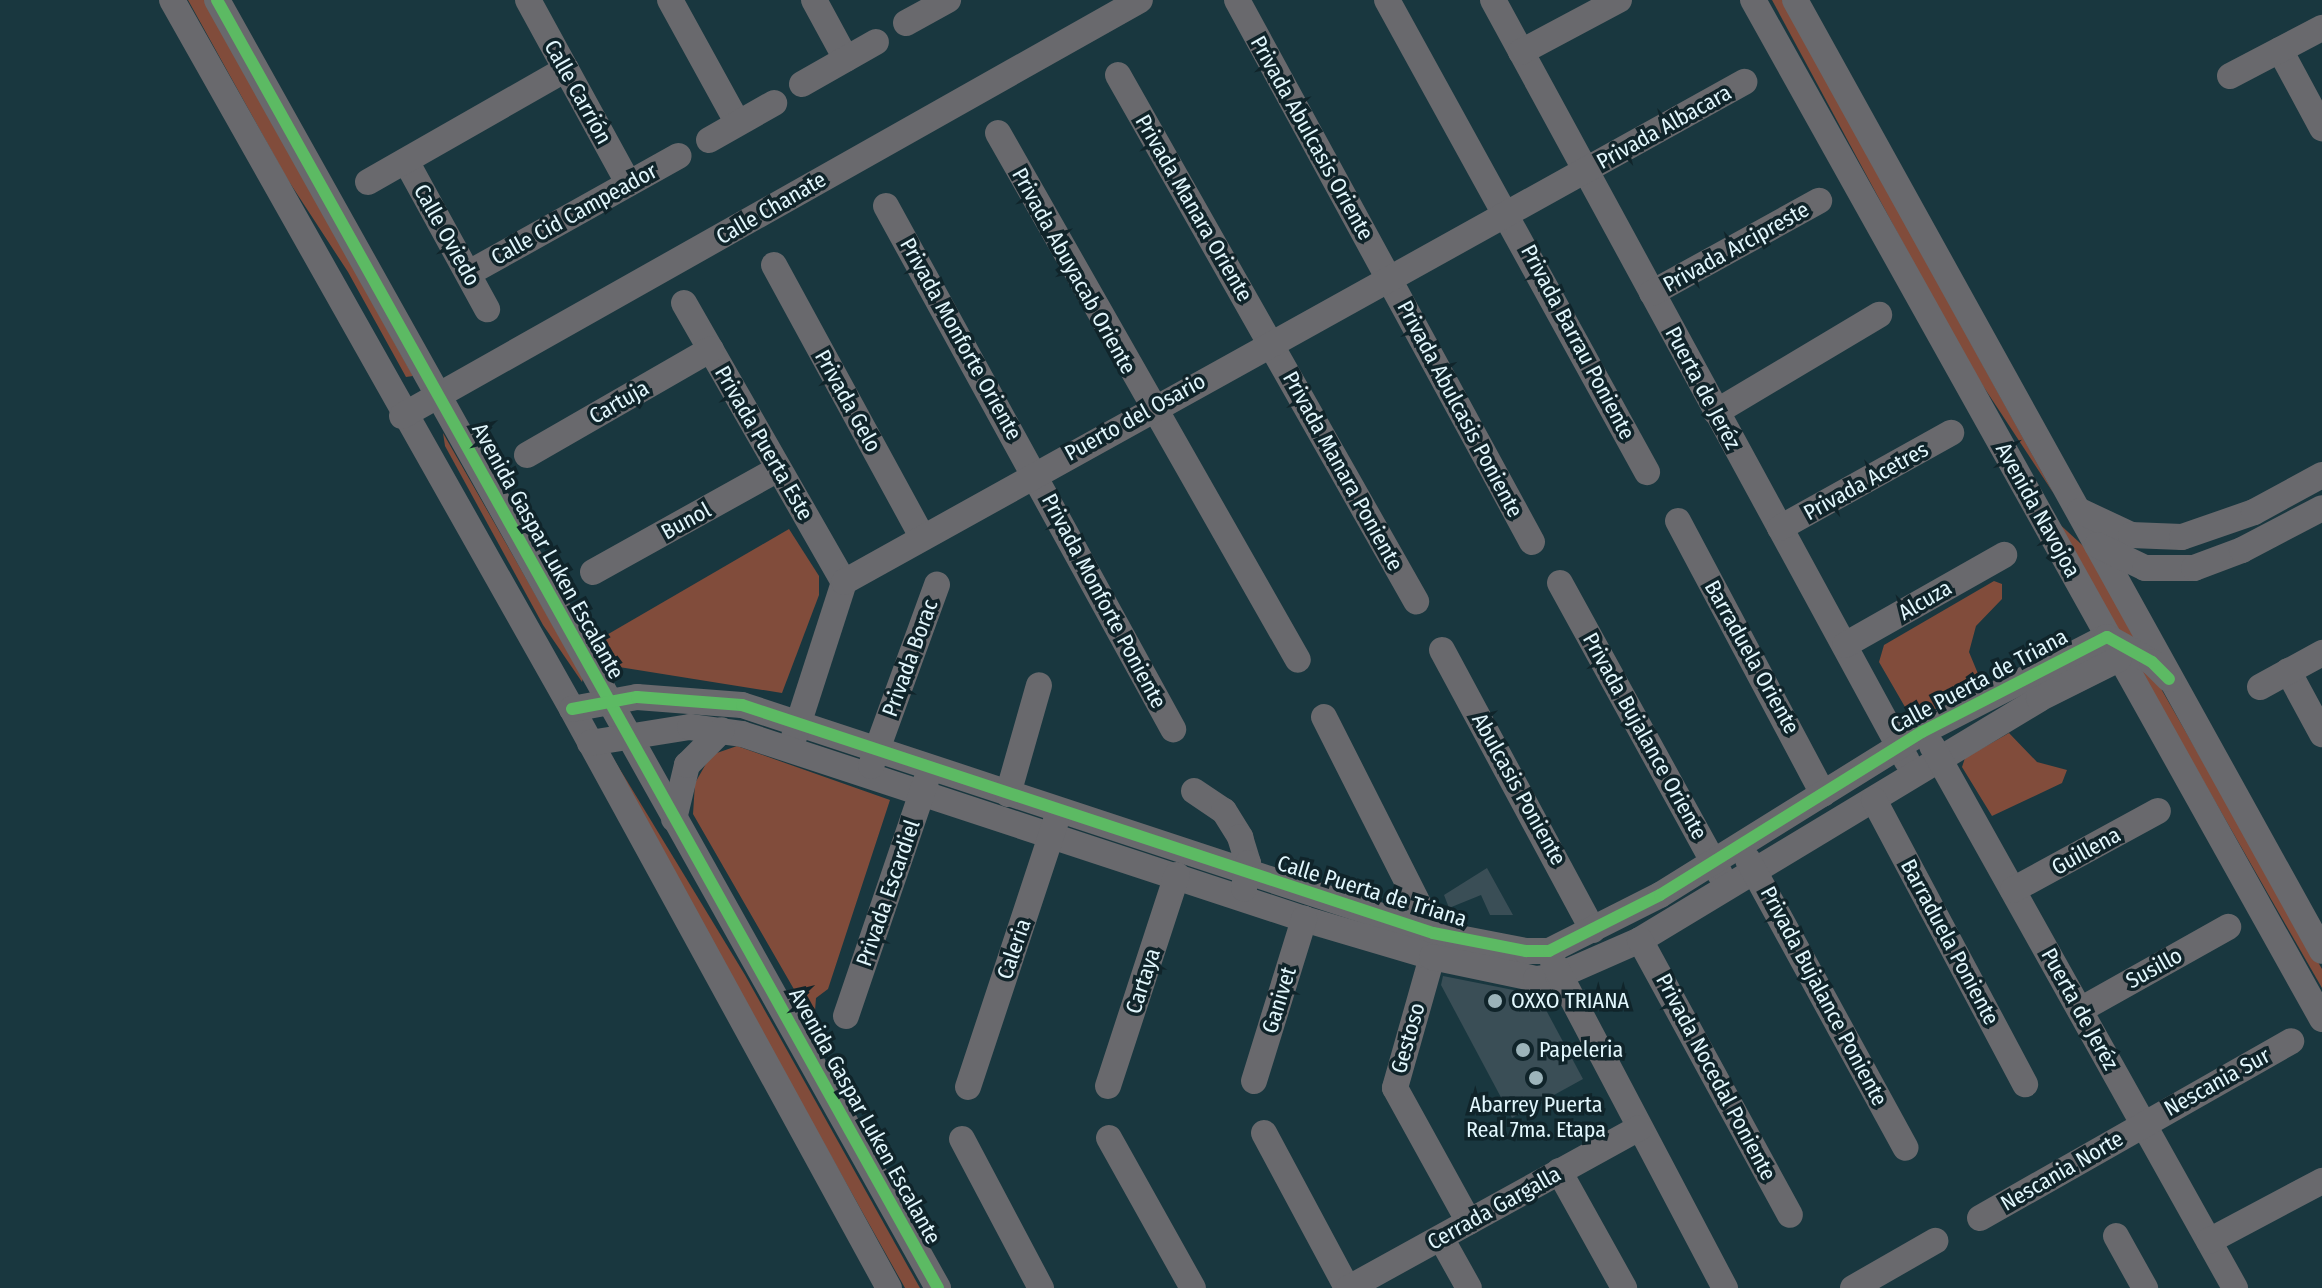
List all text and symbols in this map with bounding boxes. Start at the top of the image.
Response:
street label: Privada Abulcasis Oriente [1245,31,1379,245]
street label: Calle Carrión [539,35,617,149]
street label: Privada Albacara [1592,79,1736,175]
street label: Privada Manara Oriente [1130,110,1258,306]
street label: Calle Cid Campeador [486,157,662,271]
street label: Privada Abuyacab Oriente [1006,163,1142,379]
street label: Calle Chanate [711,166,831,250]
street label: Calle Oviedo [408,179,486,291]
street label: Privada Arcipreste [1658,196,1814,298]
street label: Privada Monforte Oriente [894,233,1028,445]
street label: Privada Barrau Poniente [1515,240,1641,444]
street label: Privada Abulcasis Poniente [1392,296,1528,522]
street label: Puerta de Jeréz [1660,322,1746,454]
street label: Privada Gelo [809,345,887,457]
street label: Privada Puerta Este [709,361,819,525]
street label: Puerto del Osario [1060,367,1210,467]
street label: Privada Manara Poniente [1277,367,1409,575]
street label: Cartuja [584,374,654,430]
street label: Avenida Gaspar Luken Escalante [467,418,629,684]
street label: Privada Acetres [1799,436,1933,526]
street label: Avenida Navojoa [1990,438,2086,582]
street label: Privada Monforte Poniente [1036,489,1172,713]
street label: Bunol [657,497,715,545]
street label: Alcuza [1894,574,1956,626]
street label: Barraduela Oriente [1699,576,1805,738]
street label: Privada Borac [877,596,943,720]
street label: Calle Puerta de Triana [1886,623,2072,739]
street label: Privada Bujalance Oriente [1577,628,1713,844]
street label: Abulcasis Poniente [1466,708,1572,870]
street label: Privada Escardiel [851,816,925,970]
street label: Guillena [2047,821,2125,881]
street label: Calle Puerta de Triana [1274,850,1470,932]
street label: Barraduela Poniente [1895,855,2005,1029]
street label: Privada Bujalance Poniente [1755,882,1893,1110]
street label: Caleria [991,915,1037,983]
street label: Susillo [2121,942,2187,994]
street label: Puerta de Jeréz [2036,943,2124,1075]
street label: Cartaya [1120,945,1166,1017]
street label: Ganivet [1256,963,1302,1037]
street label: Privada Nocedal Poniente [1650,969,1782,1185]
street label: Avenida Gaspar Luken Escalante [784,983,946,1249]
place label: OXXO TRIANA [1511,988,1629,1014]
marker: OXXO TRIANA [1486,992,1504,1010]
street label: Gestoso [1385,1000,1431,1076]
place label: Papeleria [1539,1037,1623,1063]
marker: Papeleria [1514,1041,1532,1059]
street label: Nescania Sur [2160,1042,2274,1122]
marker: Abarrey Puerta Real 7ma. Etapa [1527,1069,1545,1087]
place label: Abarrey Puerta Real 7ma. Etapa [1466,1091,1606,1142]
street label: Nescania Norte [1996,1125,2128,1217]
street label: Cerrada Gargalla [1423,1161,1565,1255]

